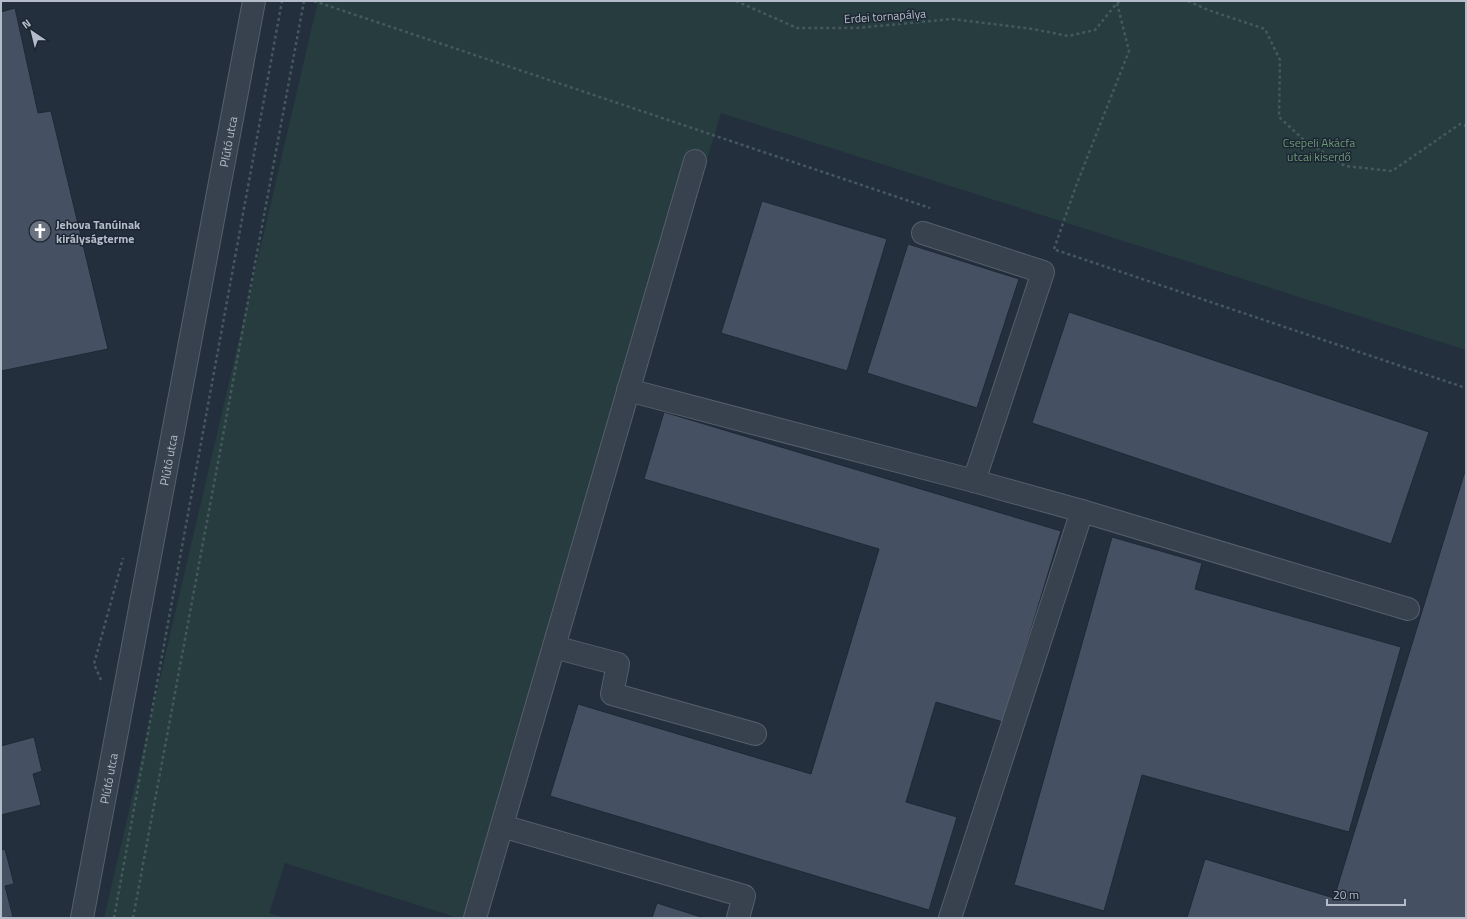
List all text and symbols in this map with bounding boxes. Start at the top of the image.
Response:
street label: Erdei tornapálya [843,4,927,28]
north arrow [12,12,52,52]
text: N [19,15,34,33]
street label: Plútó utca [214,115,242,169]
park label: Csepeli Akácfa utcai kiserdő [1283,133,1355,166]
place label: Jehova Tanúinak királyságterme [56,215,141,248]
church icon: Jehova Tanúinak királyságterme [27,218,53,244]
street label: Plútó utca [154,433,182,487]
street label: Plútó utca [94,751,122,805]
scale bar [1327,881,1405,907]
text: 20 m [1333,885,1359,904]

